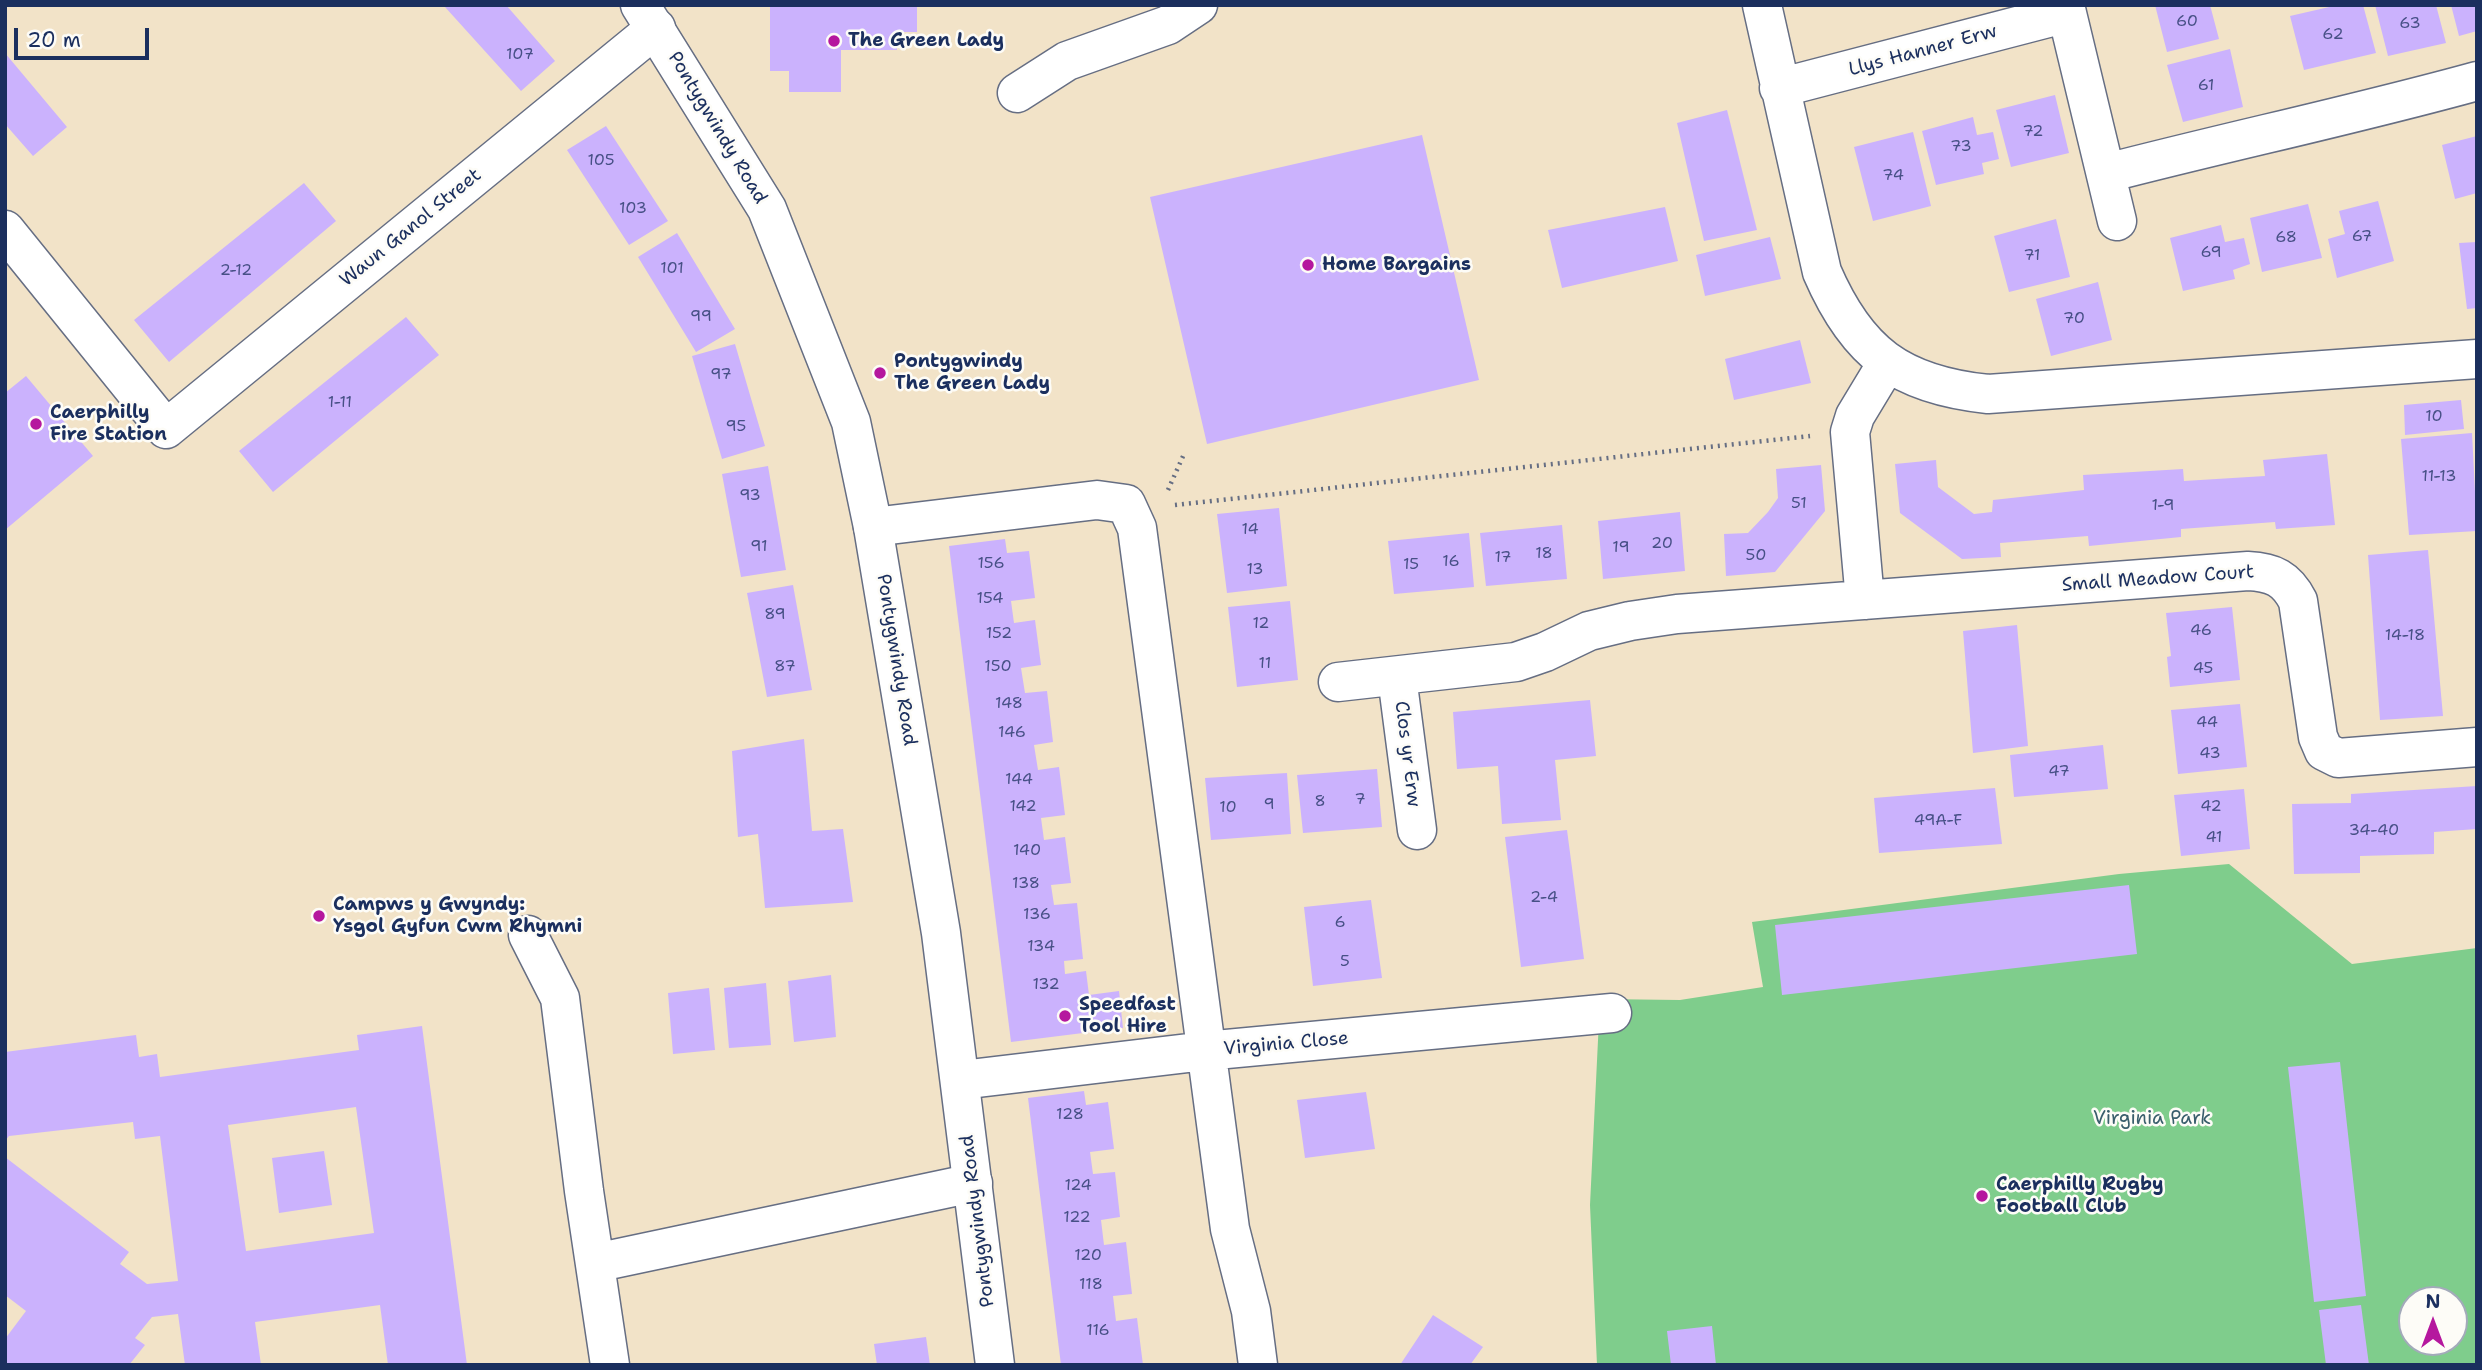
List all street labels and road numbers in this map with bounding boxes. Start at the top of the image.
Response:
street label: Llys Hanner Erw [1846,20,2000,82]
street label: Pontygwindy Road [663,48,771,208]
street label: Waun Ganol Street [336,164,486,292]
street label: Small Meadow Court [2061,561,2255,597]
street label: Pontygwindy Road [871,573,921,747]
street label: Clos yr Erw [1389,700,1425,808]
street label: Virginia Close [1222,1027,1350,1061]
street label: Pontygwindy Road [956,1134,1000,1308]

